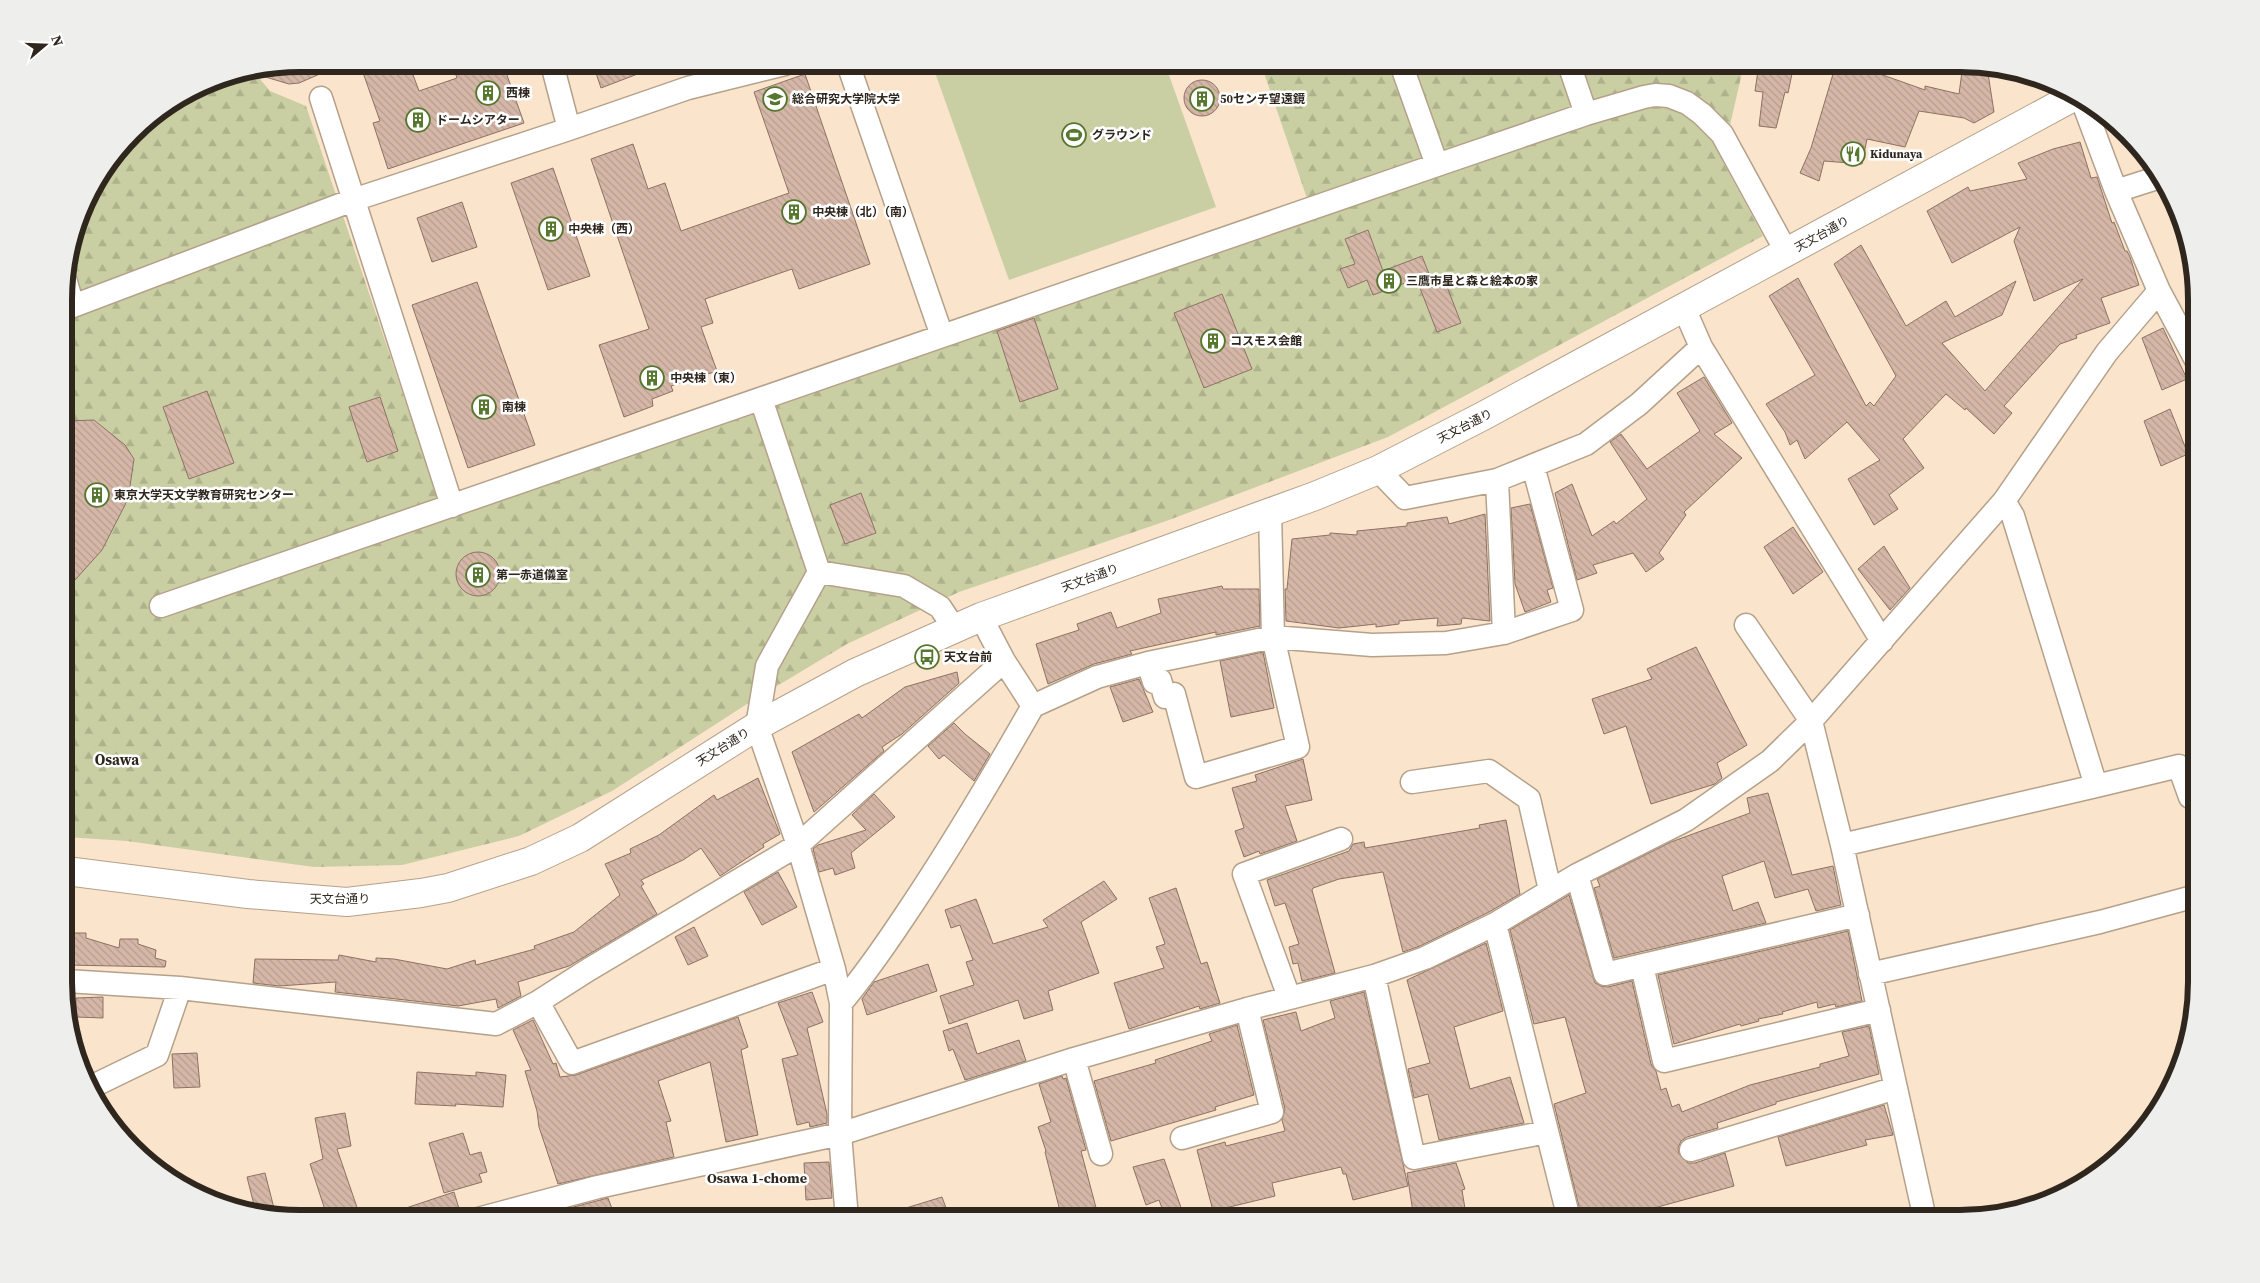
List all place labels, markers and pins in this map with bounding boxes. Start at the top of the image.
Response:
building icon: 西棟 [475,80,501,106]
place label: 西棟 [506,85,530,101]
school or university icon: 総合研究大学院大学 [762,86,788,112]
building icon: 50センチ望遠鏡 [1189,86,1215,112]
place label: 総合研究大学院大学 [792,91,900,107]
place label: 50センチ望遠鏡 [1220,91,1305,107]
building icon: ドームシアター [405,107,431,133]
place label: ドームシアター [436,112,520,128]
sports icon: グラウンド [1061,122,1087,148]
place label: グラウンド [1092,127,1152,143]
restaurant icon: Kidunaya [1840,141,1866,167]
place label: Kidunaya [1870,146,1923,162]
building icon: 中央棟（北）（南） [781,199,807,225]
place label: 中央棟（北）（南） [812,204,914,220]
building icon: 中央棟（西） [538,216,564,242]
place label: 中央棟（西） [568,221,640,237]
building icon: 三鷹市星と森と絵本の家 [1376,268,1402,294]
place label: 三鷹市星と森と絵本の家 [1406,273,1538,289]
building icon: コスモス会館 [1200,328,1226,354]
place label: コスモス会館 [1230,333,1302,349]
building icon: 中央棟（東） [639,365,665,391]
place label: 中央棟（東） [670,370,742,386]
building icon: 南棟 [471,394,497,420]
place label: 南棟 [502,399,526,415]
building icon: 東京大学天文学教育研究センター [84,482,110,508]
place label: 東京大学天文学教育研究センター [114,487,294,503]
building icon: 第一赤道儀室 [465,562,491,588]
place label: 第一赤道儀室 [496,567,568,583]
bus stop icon: 天文台前 [914,644,940,670]
place label: 天文台前 [944,649,992,665]

